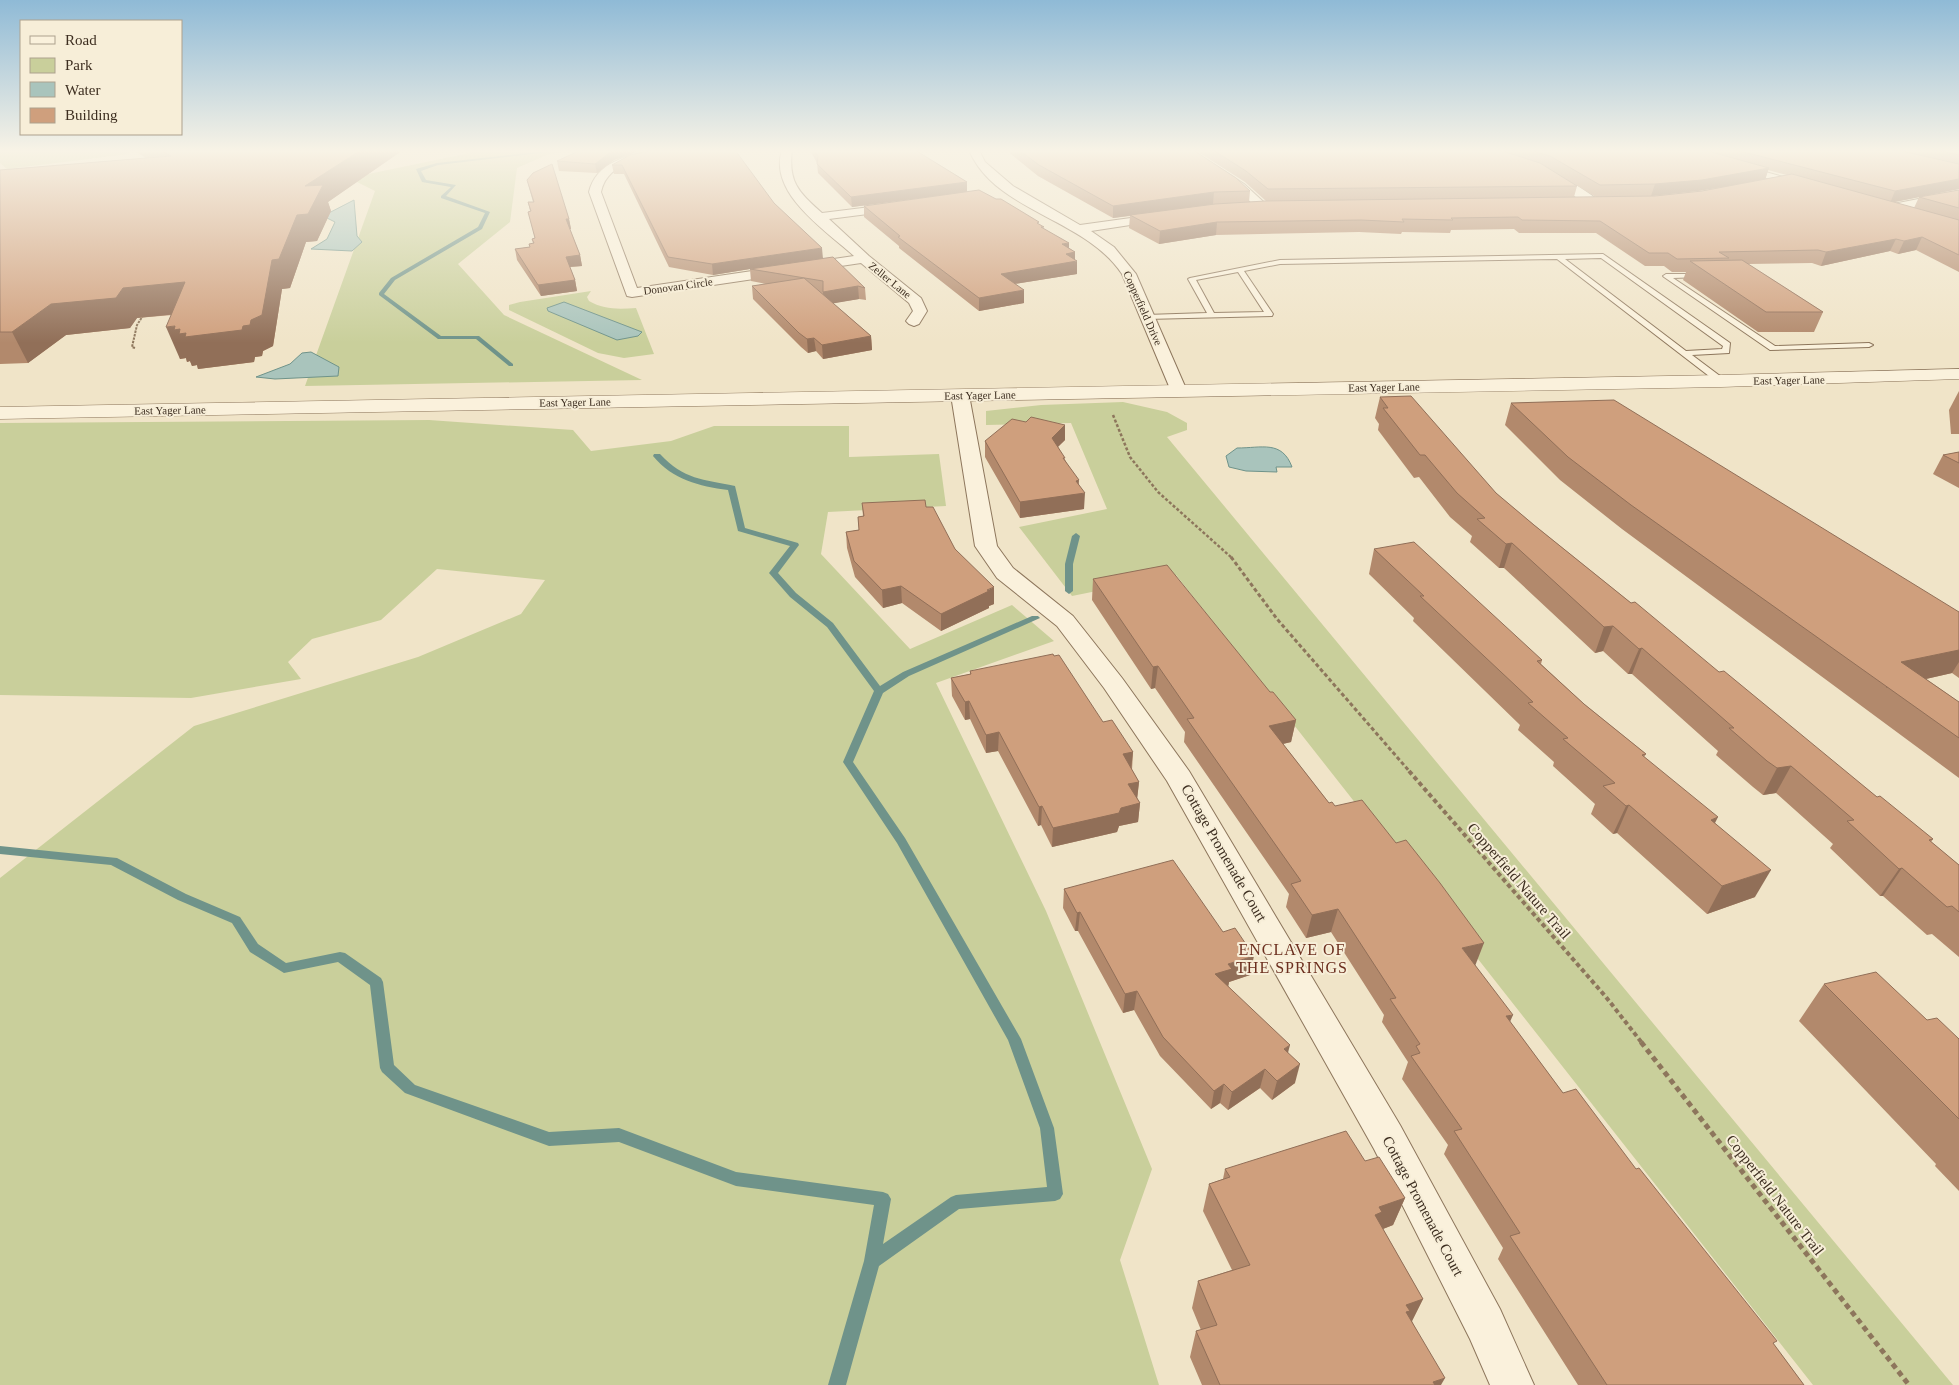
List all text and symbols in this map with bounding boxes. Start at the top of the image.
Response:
legend [20,20,182,135]
text: Road [65,32,97,48]
text: Park [65,57,93,73]
text: Water [65,82,100,98]
text: Building [65,107,118,123]
street label: Zeller Lane [866,259,914,301]
street label: Copperfield Drive [1121,269,1165,347]
street label: Donovan Circle [643,275,714,297]
street label: East Yager Lane [1753,373,1825,387]
street label: East Yager Lane [1348,380,1420,394]
street label: East Yager Lane [944,388,1016,402]
street label: East Yager Lane [539,395,611,409]
street label: East Yager Lane [134,403,206,417]
street label: Cottage Promenade Court [1178,782,1270,925]
street label: Copperfield Nature Trail [1464,820,1574,942]
district label: ENCLAVE OF THE SPRINGS [1236,941,1348,976]
street label: Copperfield Nature Trail [1723,1132,1827,1258]
street label: Cottage Promenade Court [1379,1133,1467,1279]

